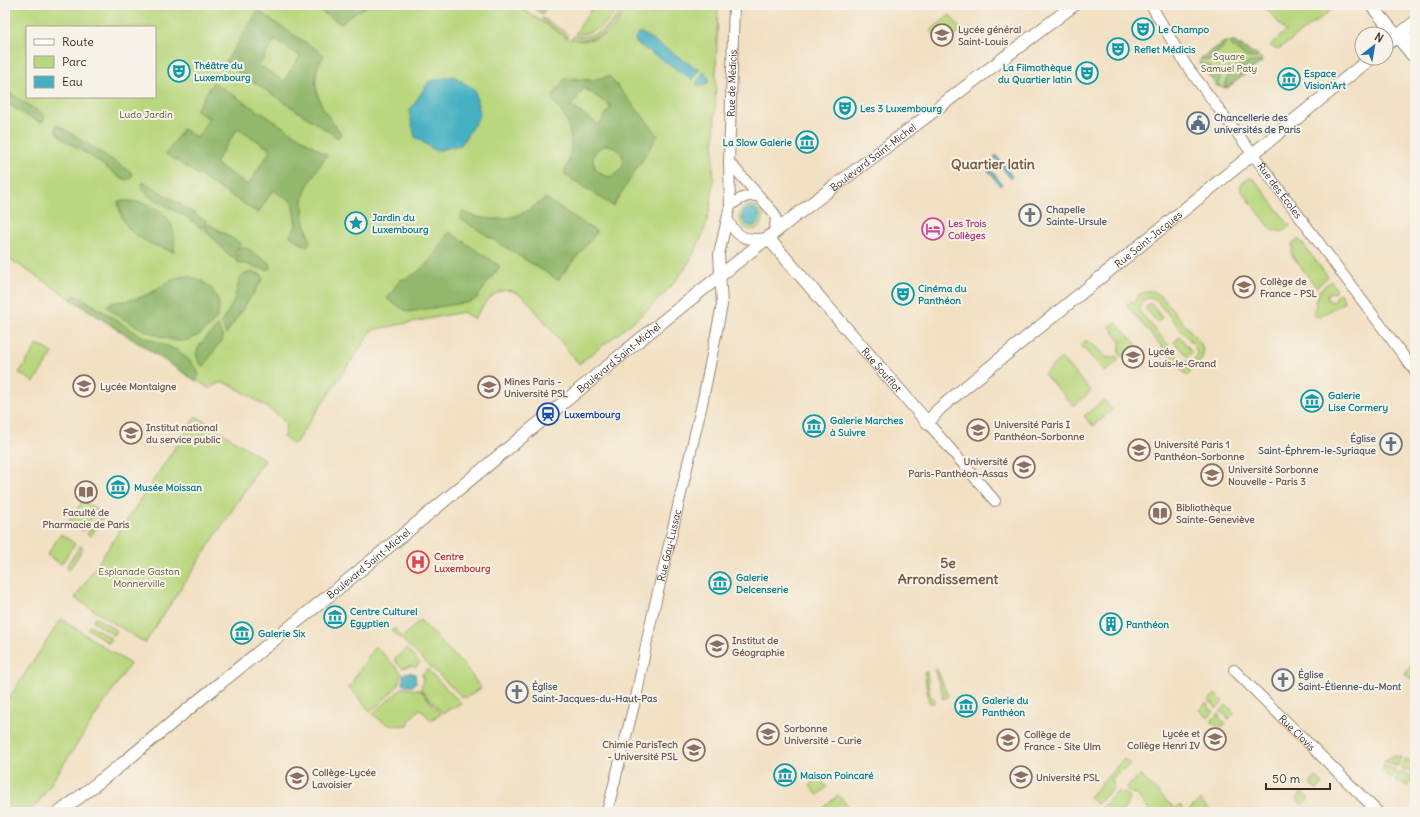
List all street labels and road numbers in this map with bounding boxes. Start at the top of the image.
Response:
street label: Rue de Médicis [724,49,739,117]
street label: Boulevard Saint-Michel [828,121,918,194]
street label: Rue des Écoles [1255,160,1305,221]
street label: Rue Saint-Jacques [1112,207,1185,270]
street label: Boulevard Saint-Michel [574,320,663,396]
street label: Rue Soufflot [859,345,905,395]
street label: Rue Gay-Lussac [654,508,684,583]
street label: Boulevard Saint-Michel [324,525,413,601]
street label: Rue Clovis [1276,712,1319,754]

